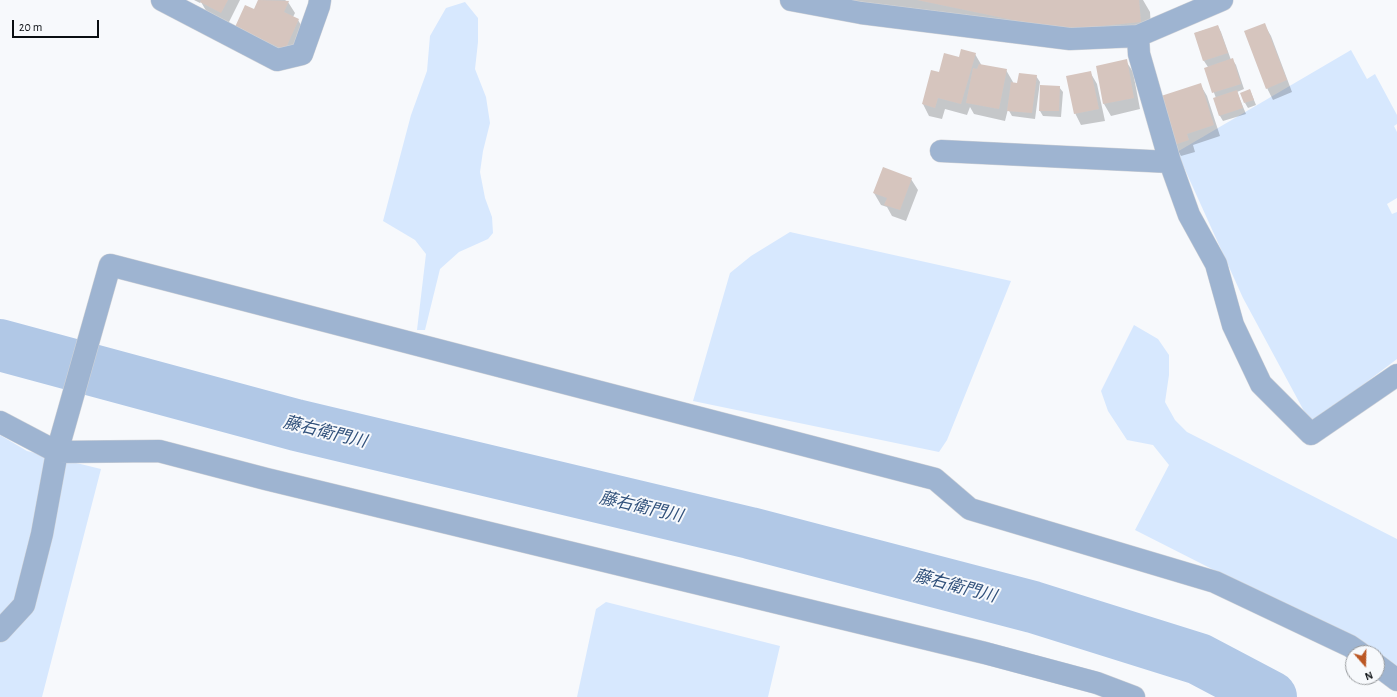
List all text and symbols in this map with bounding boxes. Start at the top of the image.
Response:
scale bar [14,12,101,38]
text: 20 m [19,21,42,33]
water label: 藤右衛門川 [281,412,369,452]
water label: 藤右衛門川 [597,488,685,526]
water label: 藤右衛門川 [911,565,999,607]
north arrow [1345,645,1385,685]
text: N [1363,669,1374,682]

